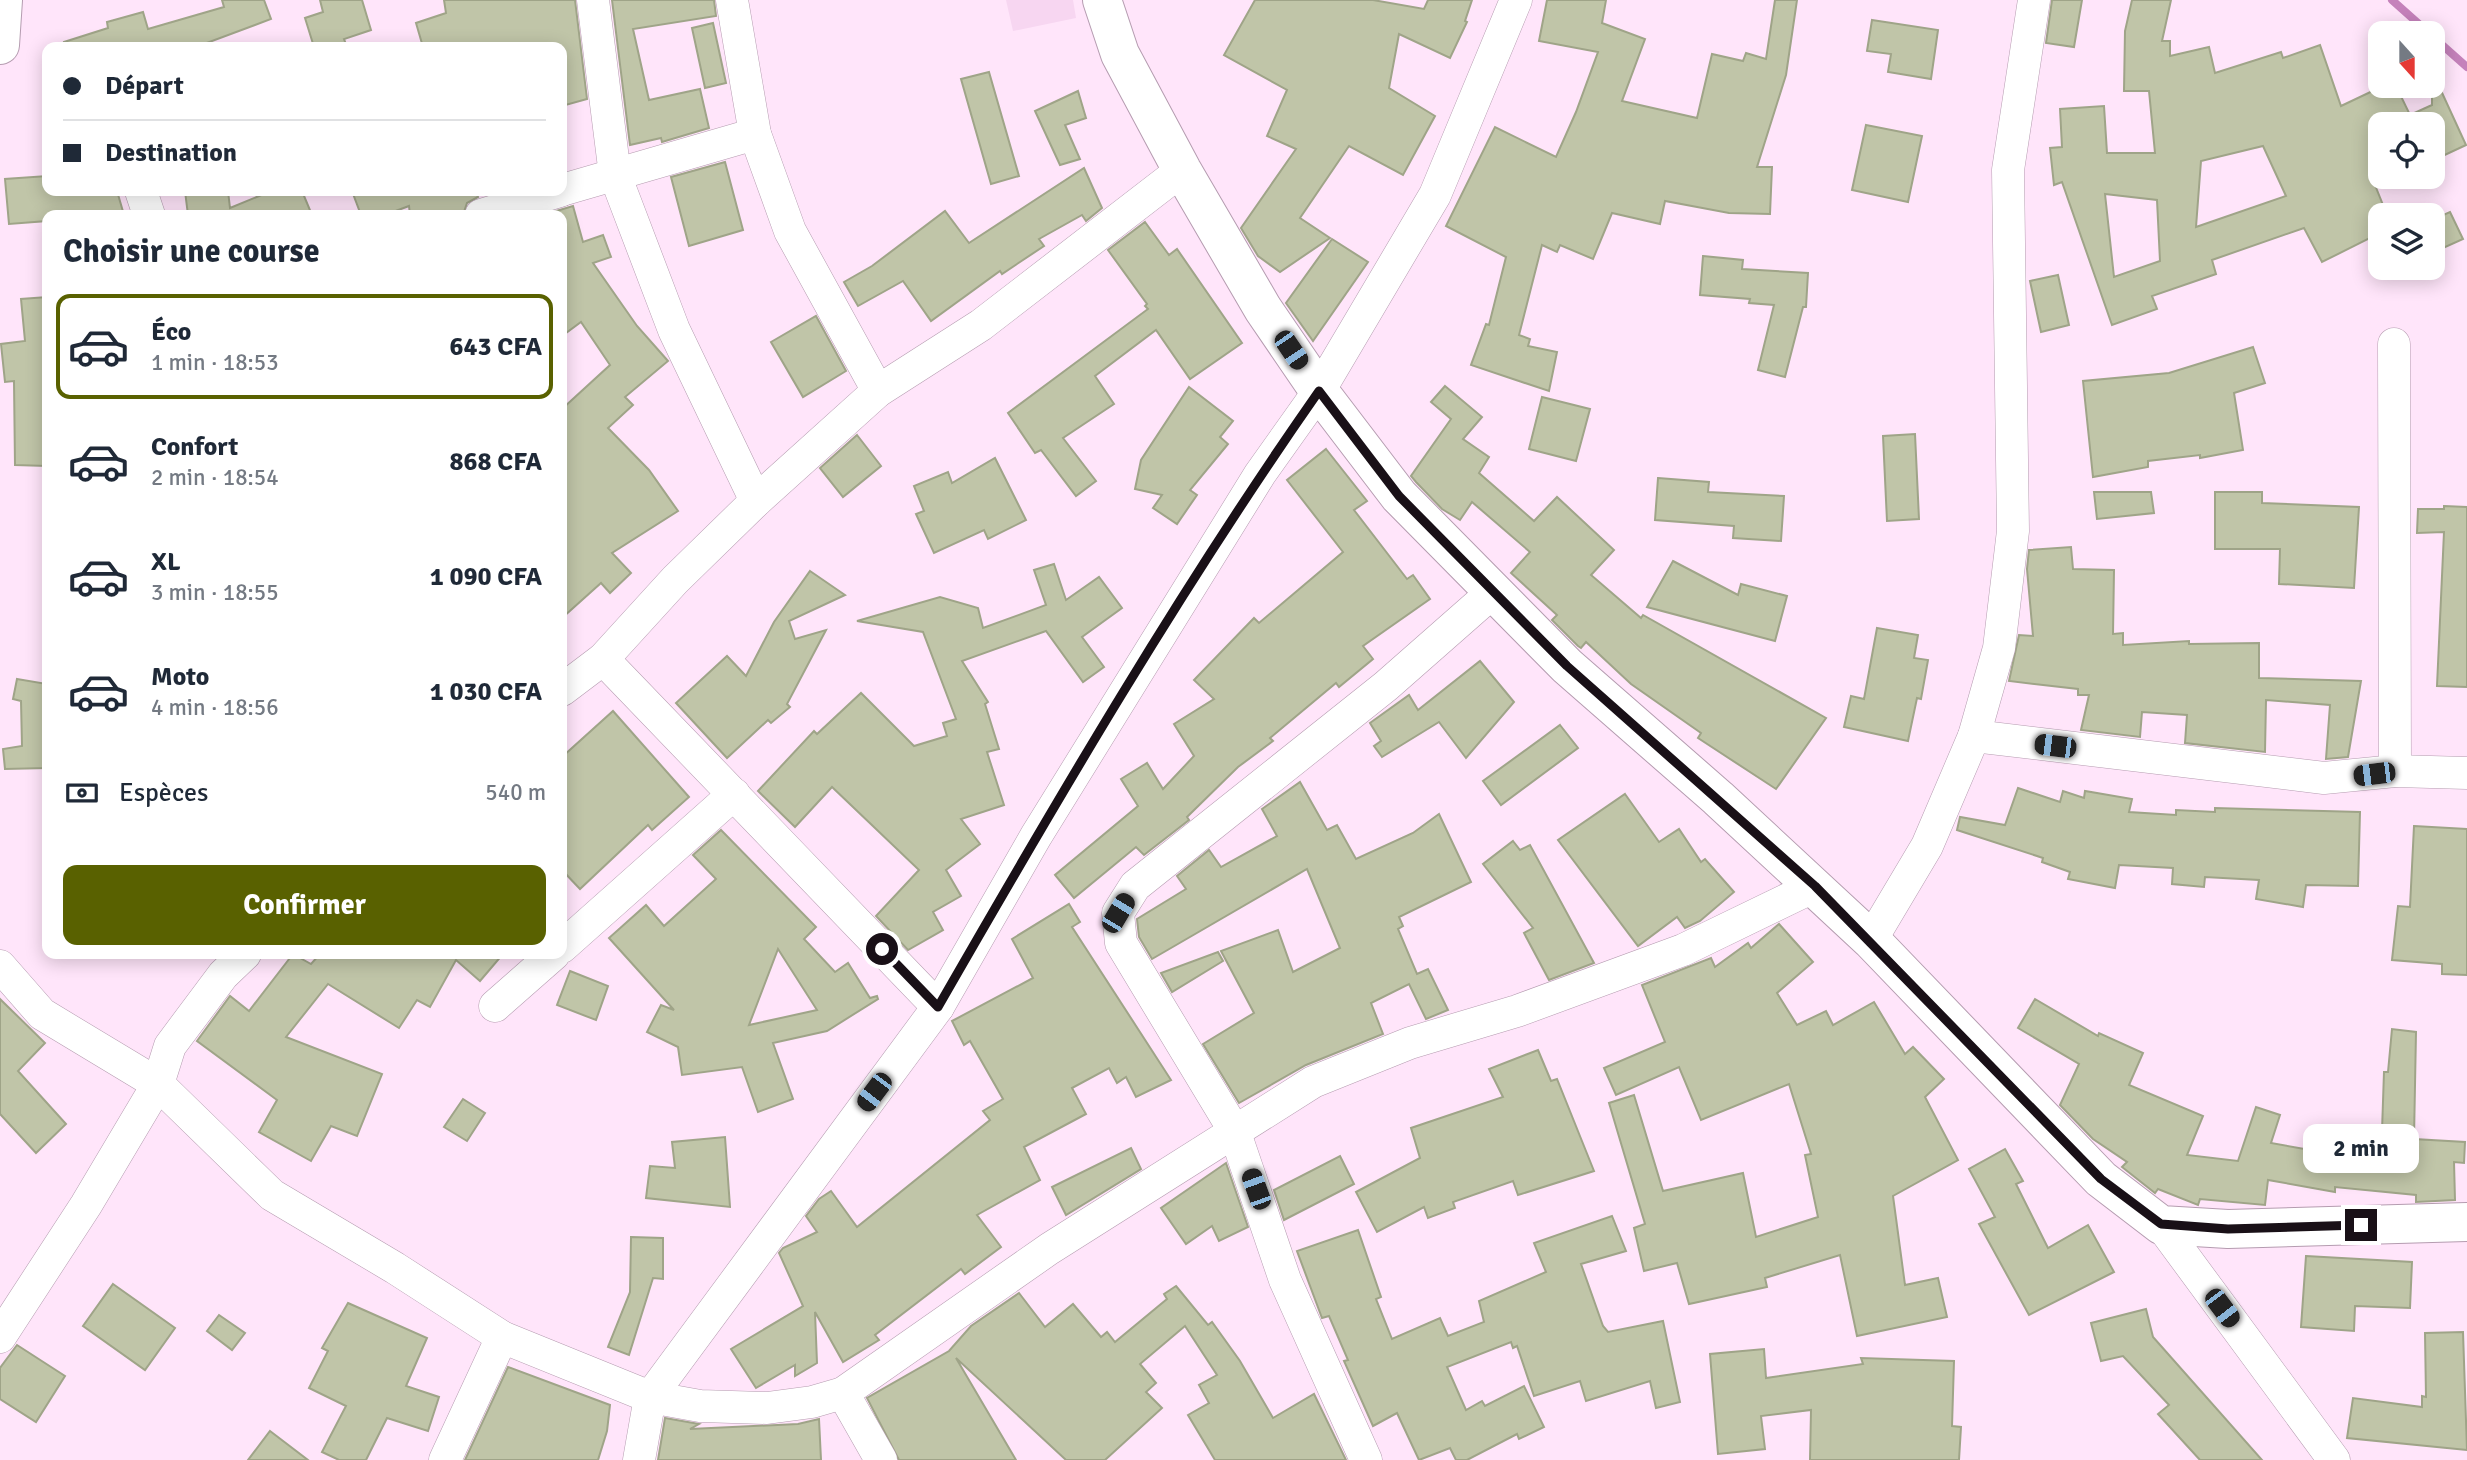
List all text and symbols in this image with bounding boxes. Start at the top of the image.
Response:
north arrow [2368,21,2445,98]
map controls [2368,21,2445,280]
text: Départ [105,70,184,102]
button: locate [2368,112,2445,189]
text: Destination [105,137,237,169]
button: layers [2368,203,2445,280]
text: Choisir une course [63,232,320,271]
icon: car [67,315,130,378]
text: Éco [151,316,191,348]
car [1271,327,1312,373]
text: 643 CFA [450,331,542,363]
text: 1 min · 18:53 [151,348,279,377]
icon: car [67,430,130,493]
text: Confort [151,431,238,463]
text: 868 CFA [450,446,542,478]
text: 2 min · 18:54 [151,463,279,492]
icon: car [67,545,130,608]
text: XL [151,546,181,578]
text: 1 090 CFA [430,561,542,593]
text: 3 min · 18:55 [151,578,279,607]
icon: car [67,660,130,723]
text: Moto [151,661,209,693]
text: 1 030 CFA [430,676,542,708]
text: 4 min · 18:56 [151,693,279,722]
car [2033,733,2078,759]
car [2352,761,2397,787]
icon: cash [63,774,101,812]
text: Espèces [119,777,208,809]
text: 540 m [485,778,546,807]
button: Confirmer [63,865,546,945]
car [1099,890,1138,936]
route start [866,933,898,965]
car [853,1069,896,1115]
callout: 2 min [2303,1124,2419,1172]
text: 2 min [2333,1134,2389,1163]
car [1239,1166,1274,1212]
route end [2345,1209,2377,1241]
car [2201,1285,2244,1331]

